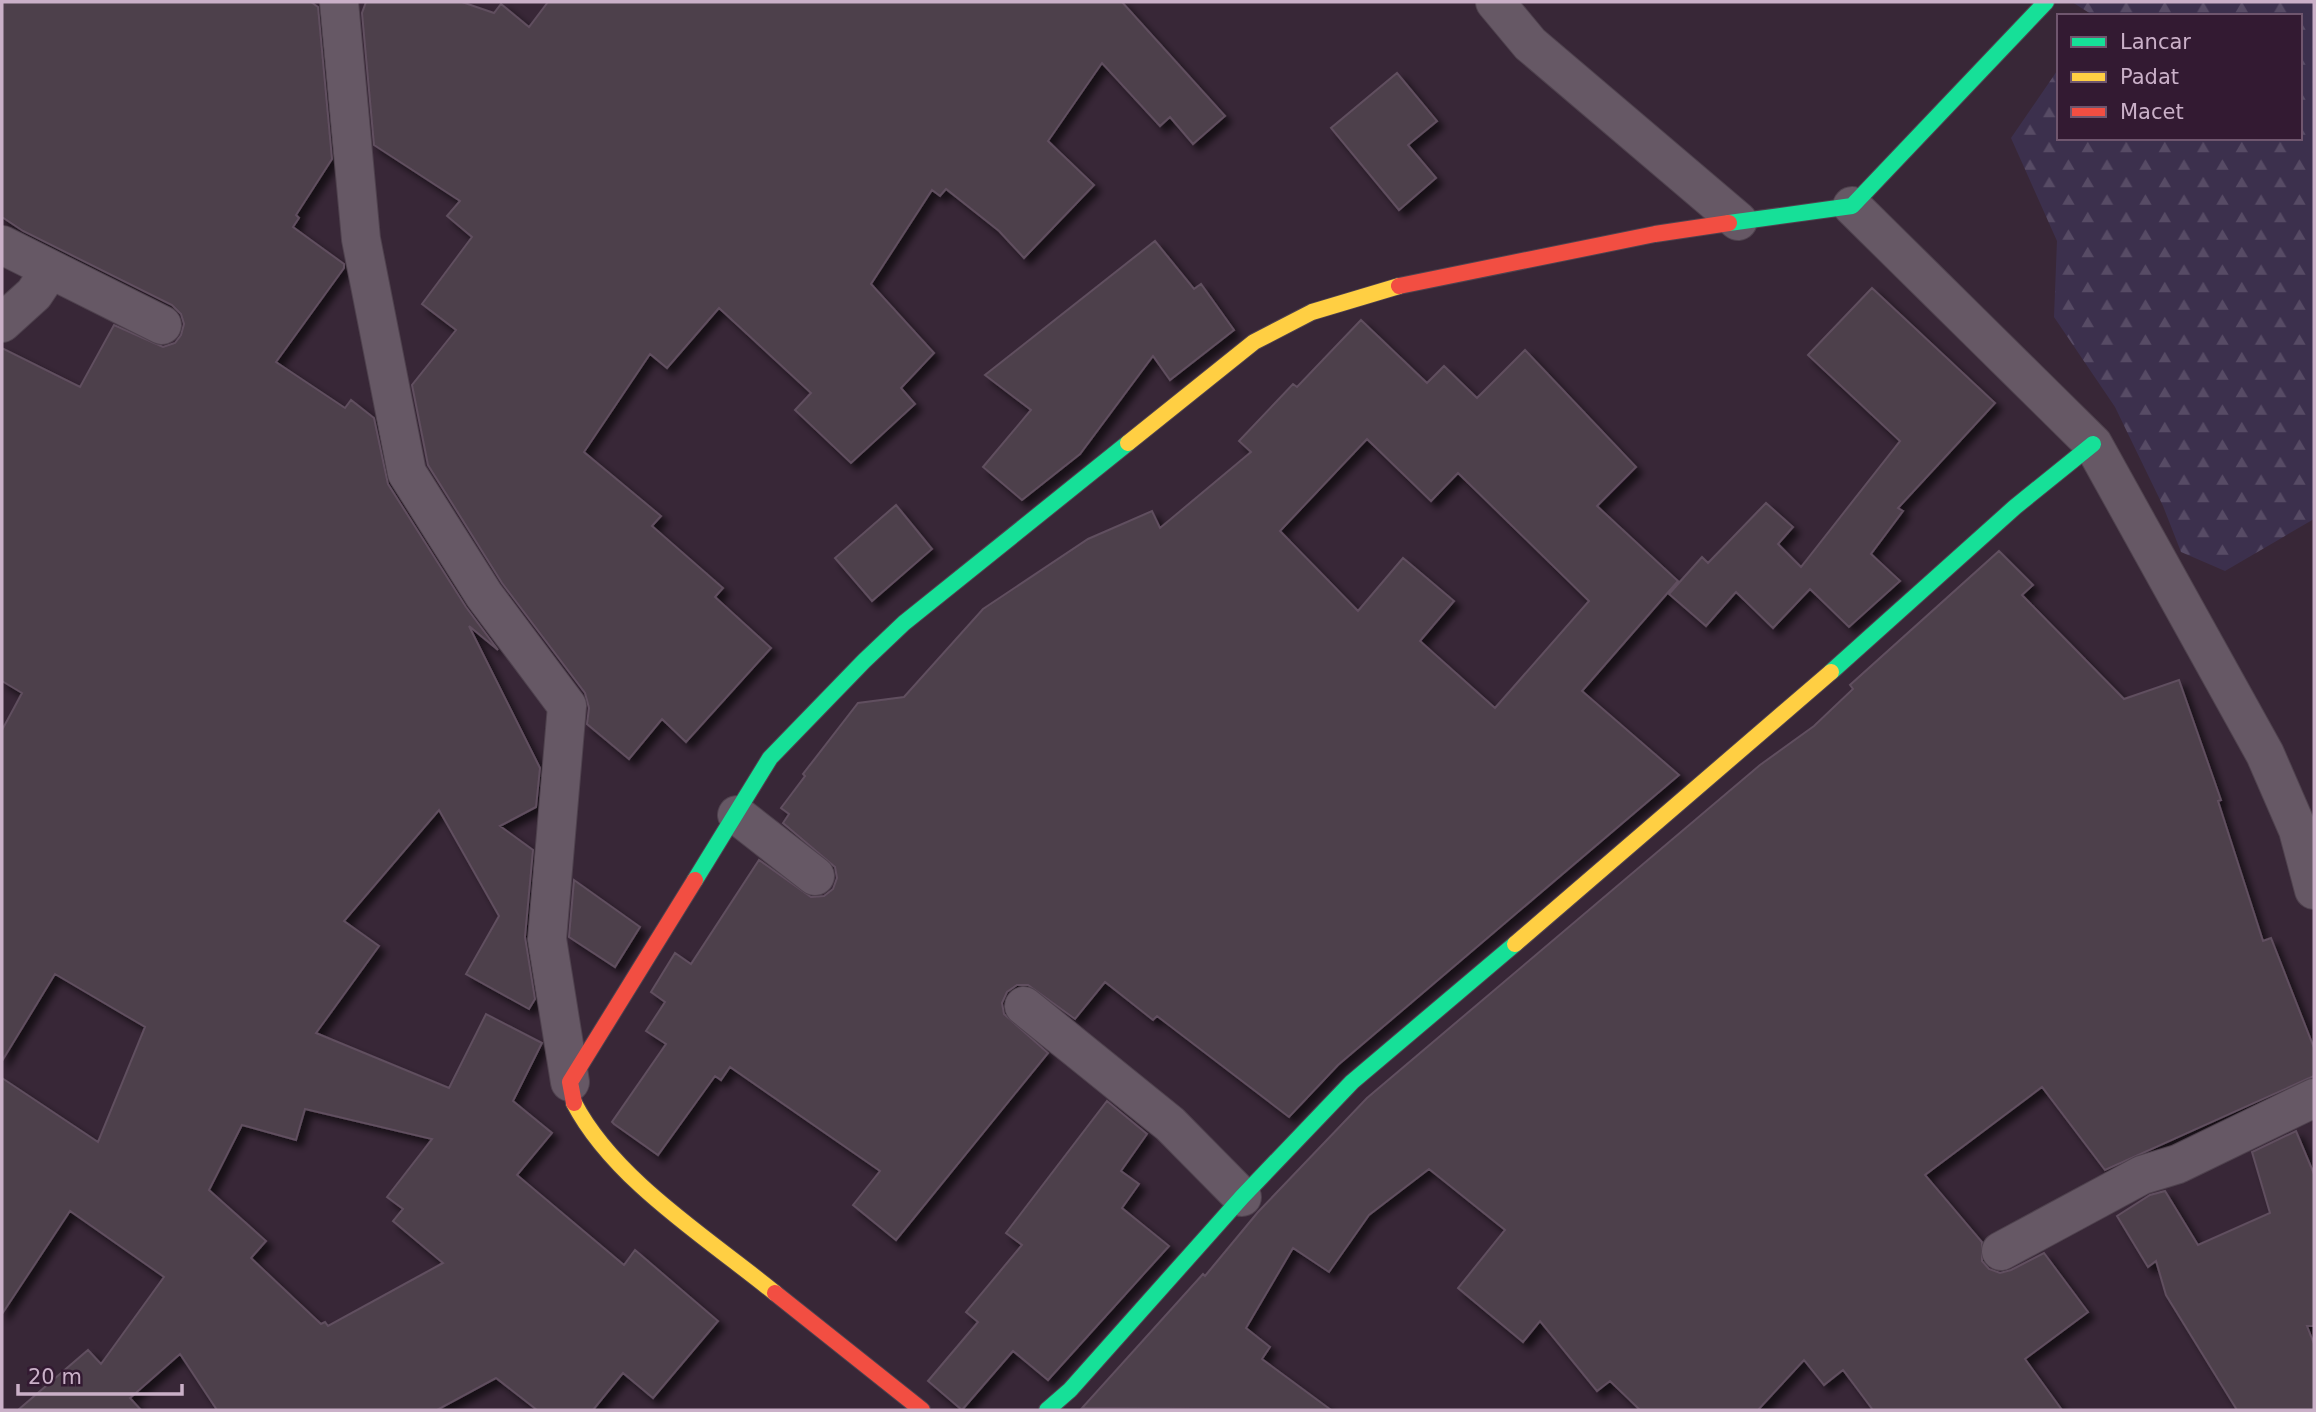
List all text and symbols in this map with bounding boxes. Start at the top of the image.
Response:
legend [2057,14,2302,140]
text: Lancar [2120,30,2191,54]
text: Padat [2120,65,2179,89]
text: Macet [2120,100,2184,124]
scale bar [18,1352,182,1396]
text: 20 m [28,1365,82,1389]

